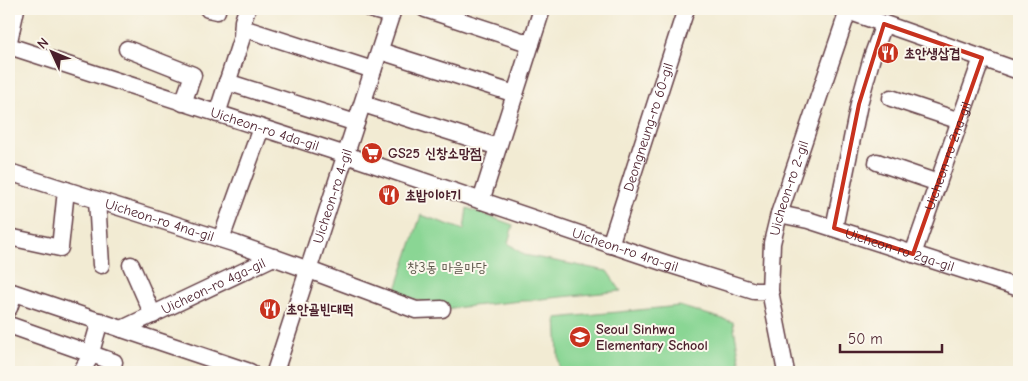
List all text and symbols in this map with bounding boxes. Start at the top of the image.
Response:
north arrow [28,28,78,78]
text: N [34,34,52,53]
restaurant icon: 초안생삽겹 [876,41,900,65]
place label: 초안생삽겹 [904,45,960,62]
street label: Deongneung-ro 60-gil [619,61,677,193]
street label: Uicheon-ro 2na-gil [921,99,974,212]
street label: Uicheon-ro 4da-gil [209,103,321,154]
street label: Uicheon-ro 2-gil [766,138,812,237]
supermarket icon: GS25 신창소망점 [360,141,384,165]
place label: GS25 신창소망점 [388,145,482,162]
street label: Uicheon-ro 4-gil [309,147,355,246]
restaurant icon: 초밥이야기 [377,183,401,207]
place label: 초밥이야기 [405,187,461,204]
street label: Uicheon-ro 4na-gil [103,195,216,245]
street label: Uicheon-ro 4ra-gil [570,224,680,275]
street label: Uicheon-ro 2ga-gil [843,224,956,275]
street label: Uicheon-ro 4ga-gil [159,254,268,318]
park label: 창3동 마을마당 [407,259,487,276]
restaurant icon: 초안골빈대떡 [258,297,282,321]
place label: 초안골빈대떡 [286,301,354,318]
place label: Seoul Sinhwa Elementary School [596,321,708,354]
scale bar [840,321,943,353]
school or university icon: Seoul Sinhwa Elementary School [568,325,592,349]
text: 50 m [848,330,883,348]

